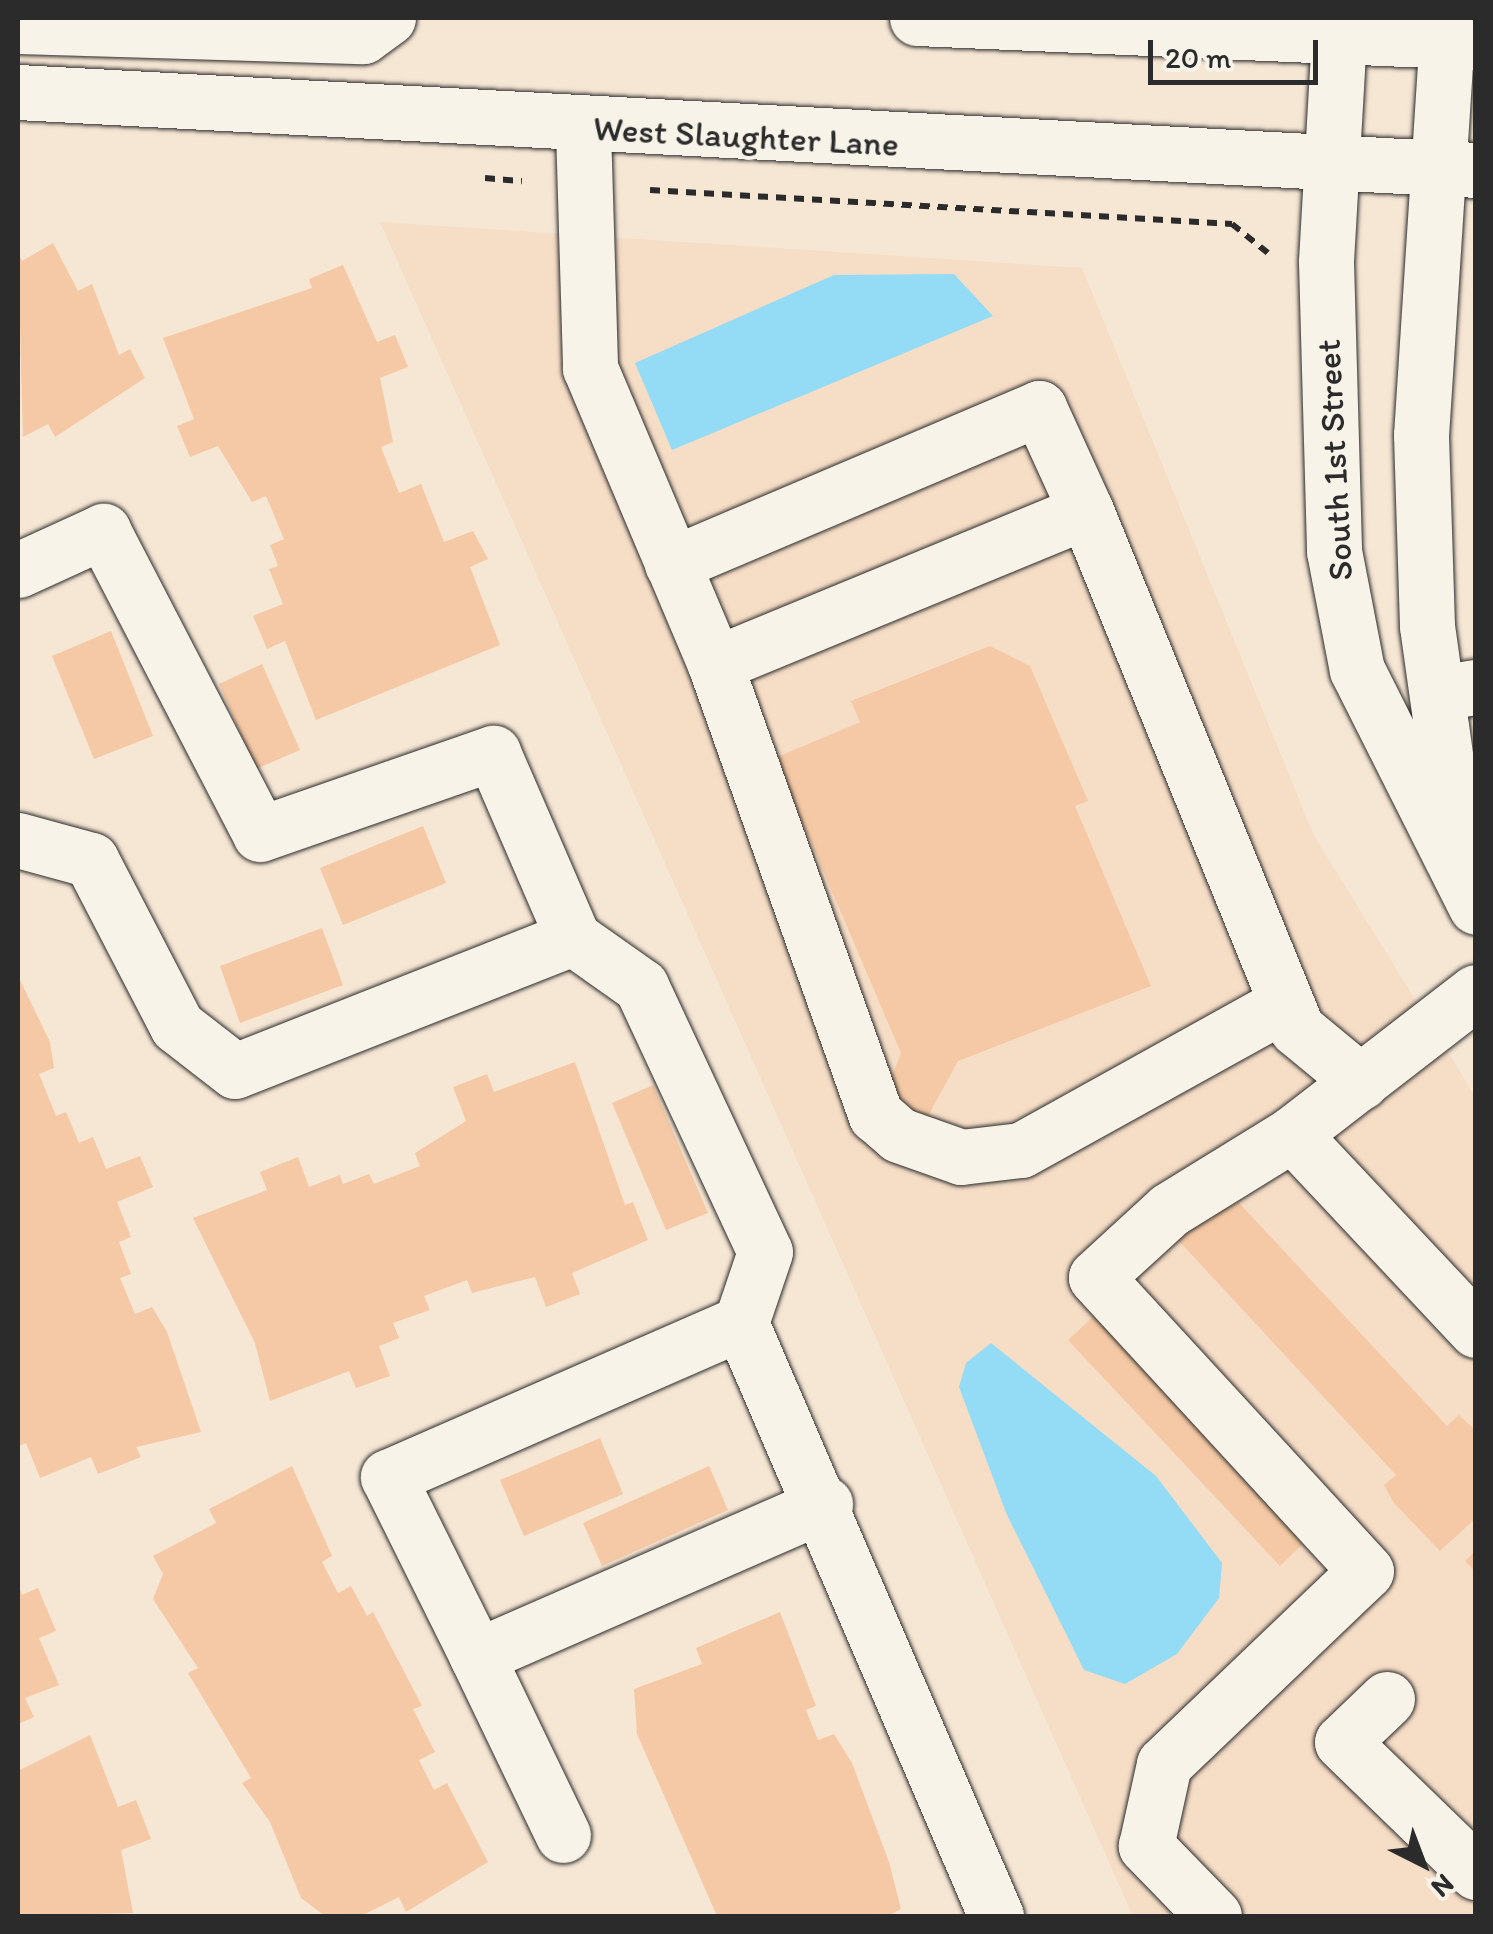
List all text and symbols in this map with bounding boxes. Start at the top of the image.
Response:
scale bar [1153,20,1323,82]
text: 20 m [1165,39,1231,76]
street label: West Slaughter Lane [591,107,901,165]
street label: South 1st Street [1307,339,1361,581]
north arrow [1373,1814,1473,1914]
text: N [1425,1867,1461,1905]

